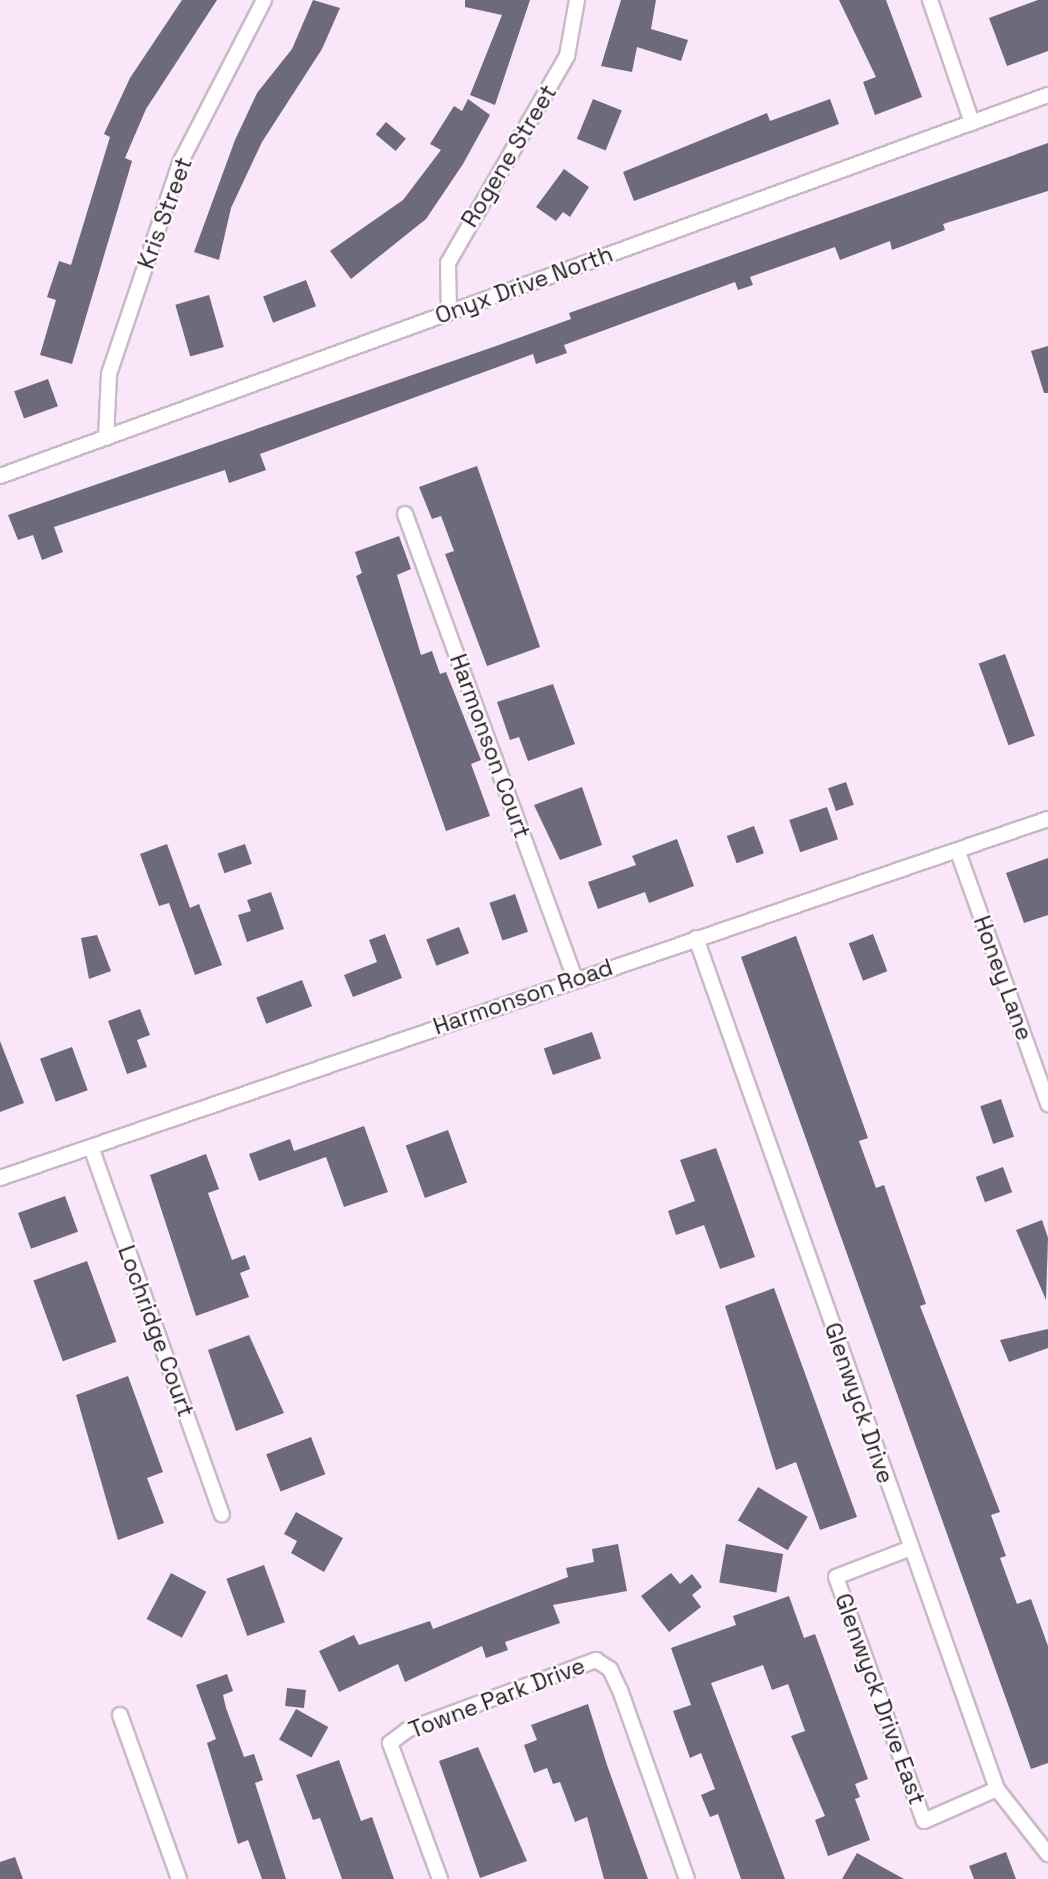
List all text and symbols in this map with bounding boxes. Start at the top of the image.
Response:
street label: Rogene Street [456,80,562,232]
street label: Kris Street [132,153,198,273]
street label: Onyx Drive North [432,240,616,330]
street label: Harmonson Court [444,650,536,842]
street label: Honey Lane [968,912,1038,1044]
street label: Harmonson Road [430,953,616,1041]
street label: Lochridge Court [112,1242,200,1420]
street label: Glenwyck Drive [819,1319,899,1487]
street label: Glenwyck Drive East [829,1590,931,1808]
street label: Towne Park Drive [405,1652,589,1744]

